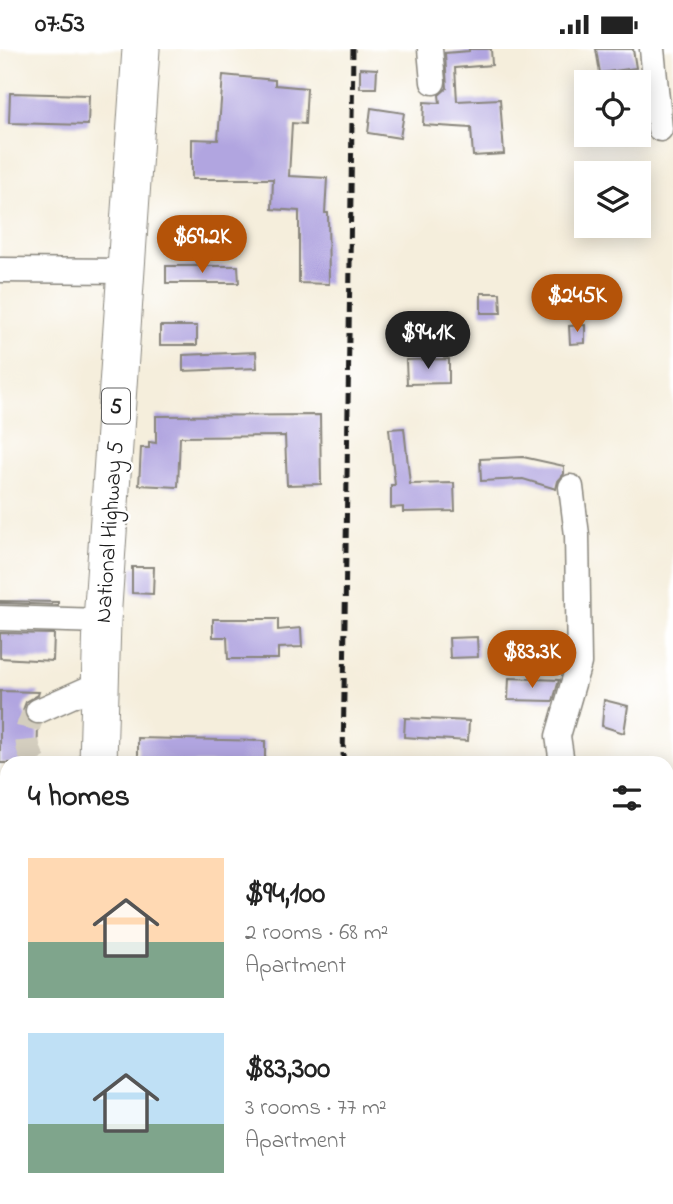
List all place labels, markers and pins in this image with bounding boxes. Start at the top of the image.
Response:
pin: $69.2K [145,215,259,275]
pin: $245K [528,275,626,334]
pin: $94.1K [371,311,485,371]
pin: $83.3K [475,631,589,690]

